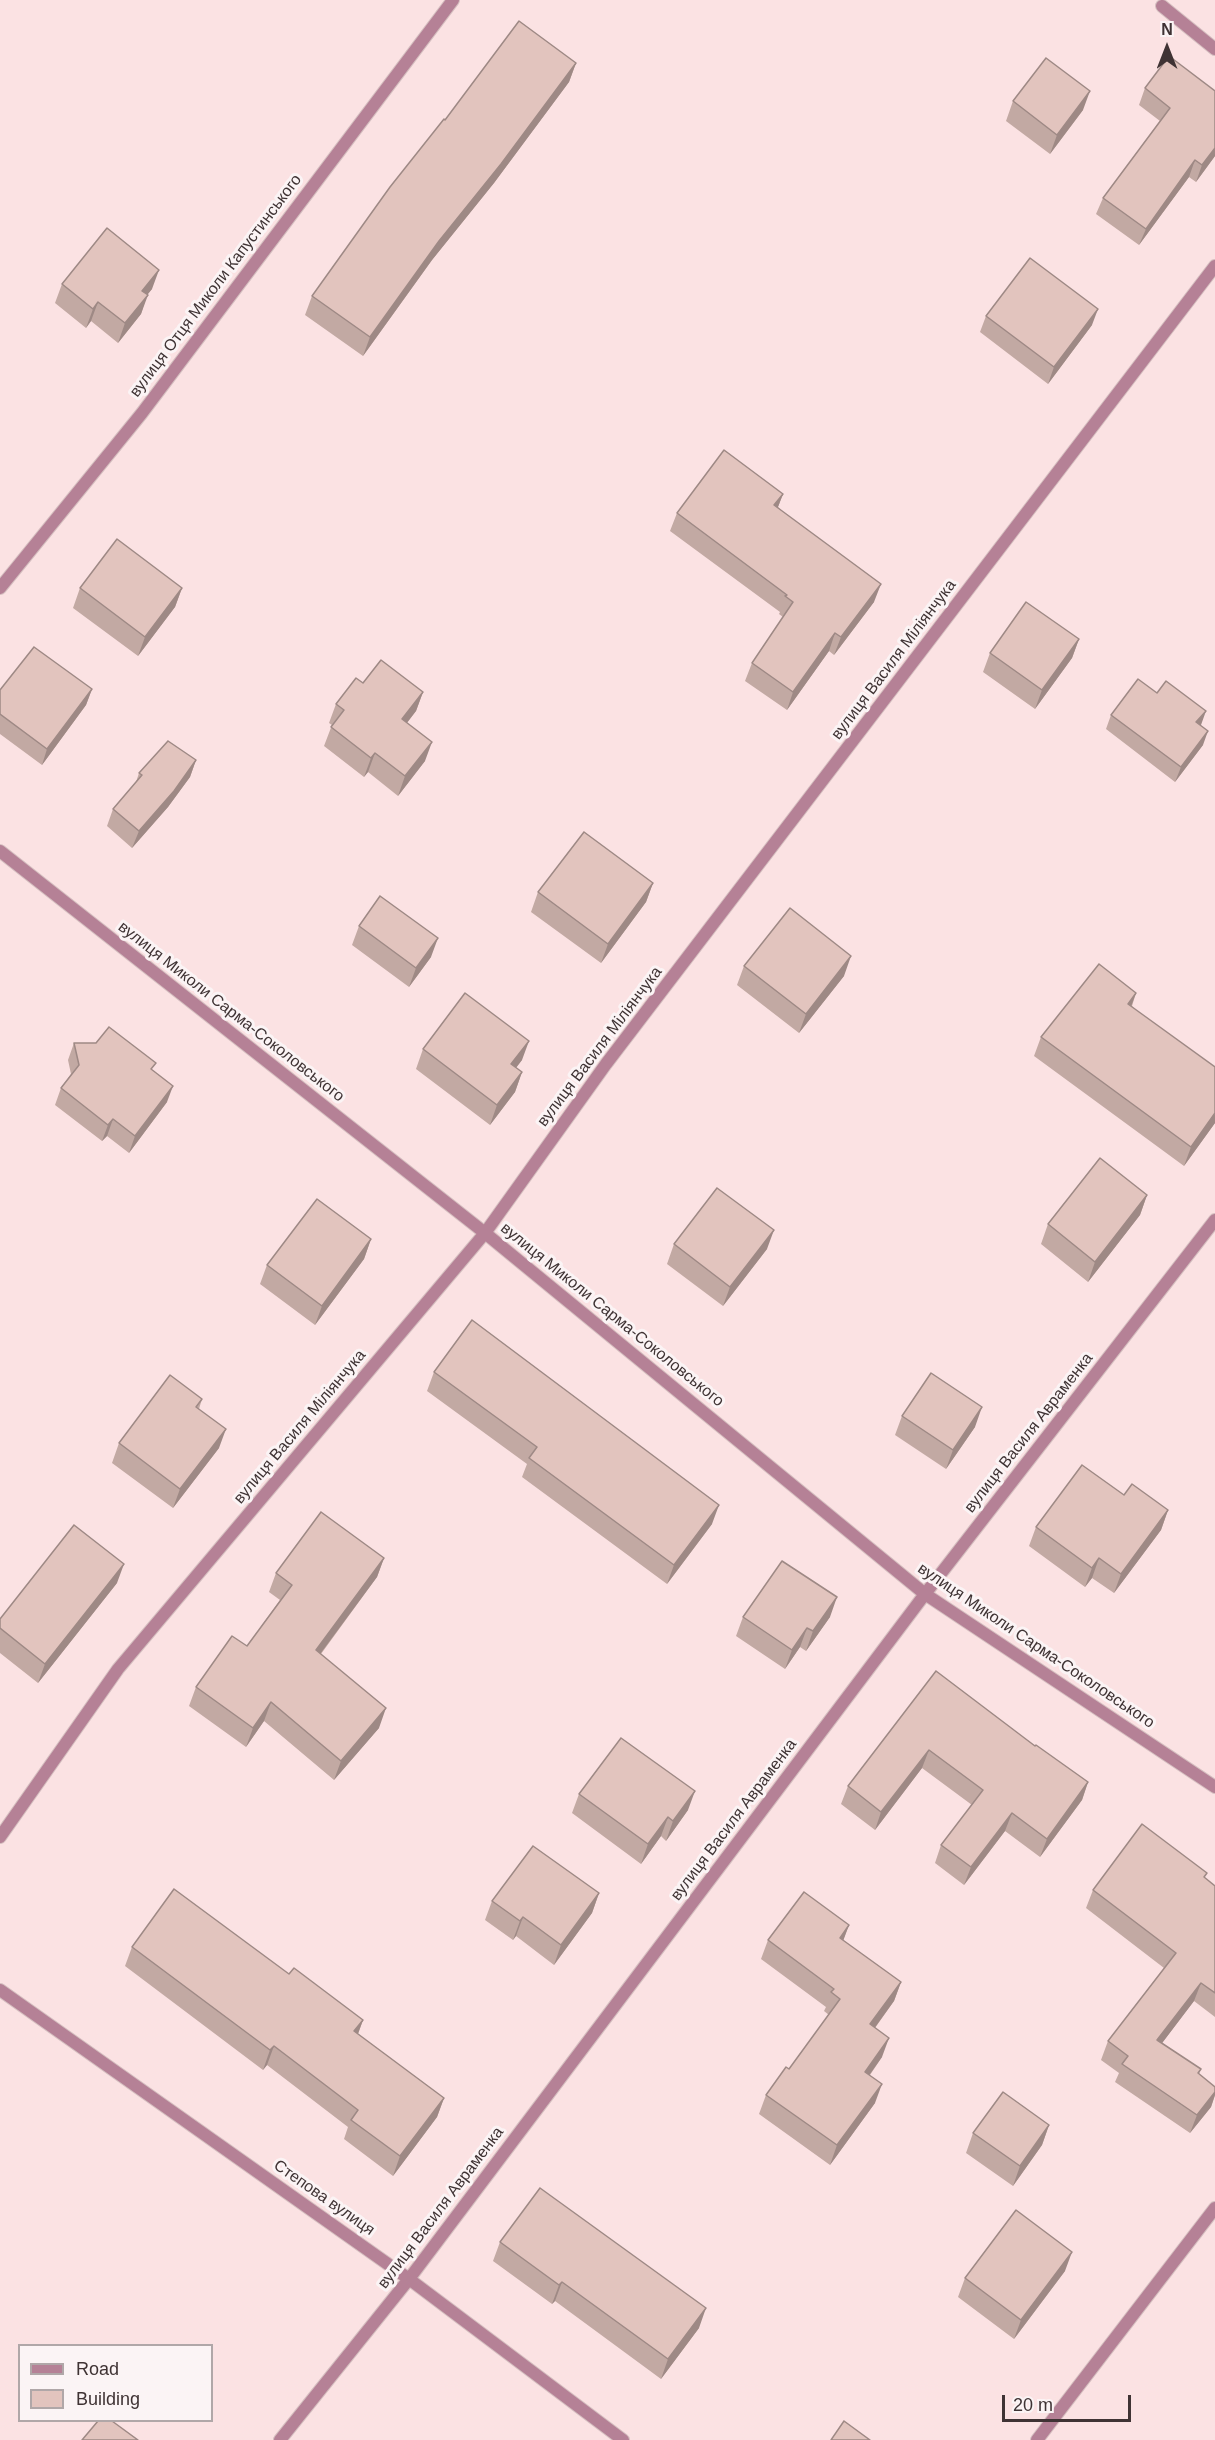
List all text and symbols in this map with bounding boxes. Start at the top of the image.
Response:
north arrow [1137,18,1197,78]
text: N [1161,21,1173,38]
street label: вулиця Отця Миколи Капустинського [126,171,306,401]
street label: вулиця Василя Міліянчука [828,576,960,744]
street label: вулиця Миколи Сарма-Соколовського [114,918,348,1106]
street label: вулиця Василя Міліянчука [534,963,666,1131]
street label: вулиця Миколи Сарма-Соколовського [497,1219,727,1411]
street label: вулиця Василя Міліянчука [230,1346,370,1508]
street label: вулиця Василя Авраменка [961,1349,1097,1517]
street label: вулиця Миколи Сарма-Соколовського [914,1559,1158,1733]
street label: вулиця Василя Авраменка [667,1735,801,1905]
street label: вулиця Василя Авраменка [374,2123,508,2293]
street label: Степова вулиця [270,2156,378,2240]
legend [18,2344,213,2422]
text: Road [76,2359,119,2379]
scale bar [1005,2383,1134,2421]
text: Building [76,2389,140,2409]
text: 20 m [1013,2395,1053,2415]

